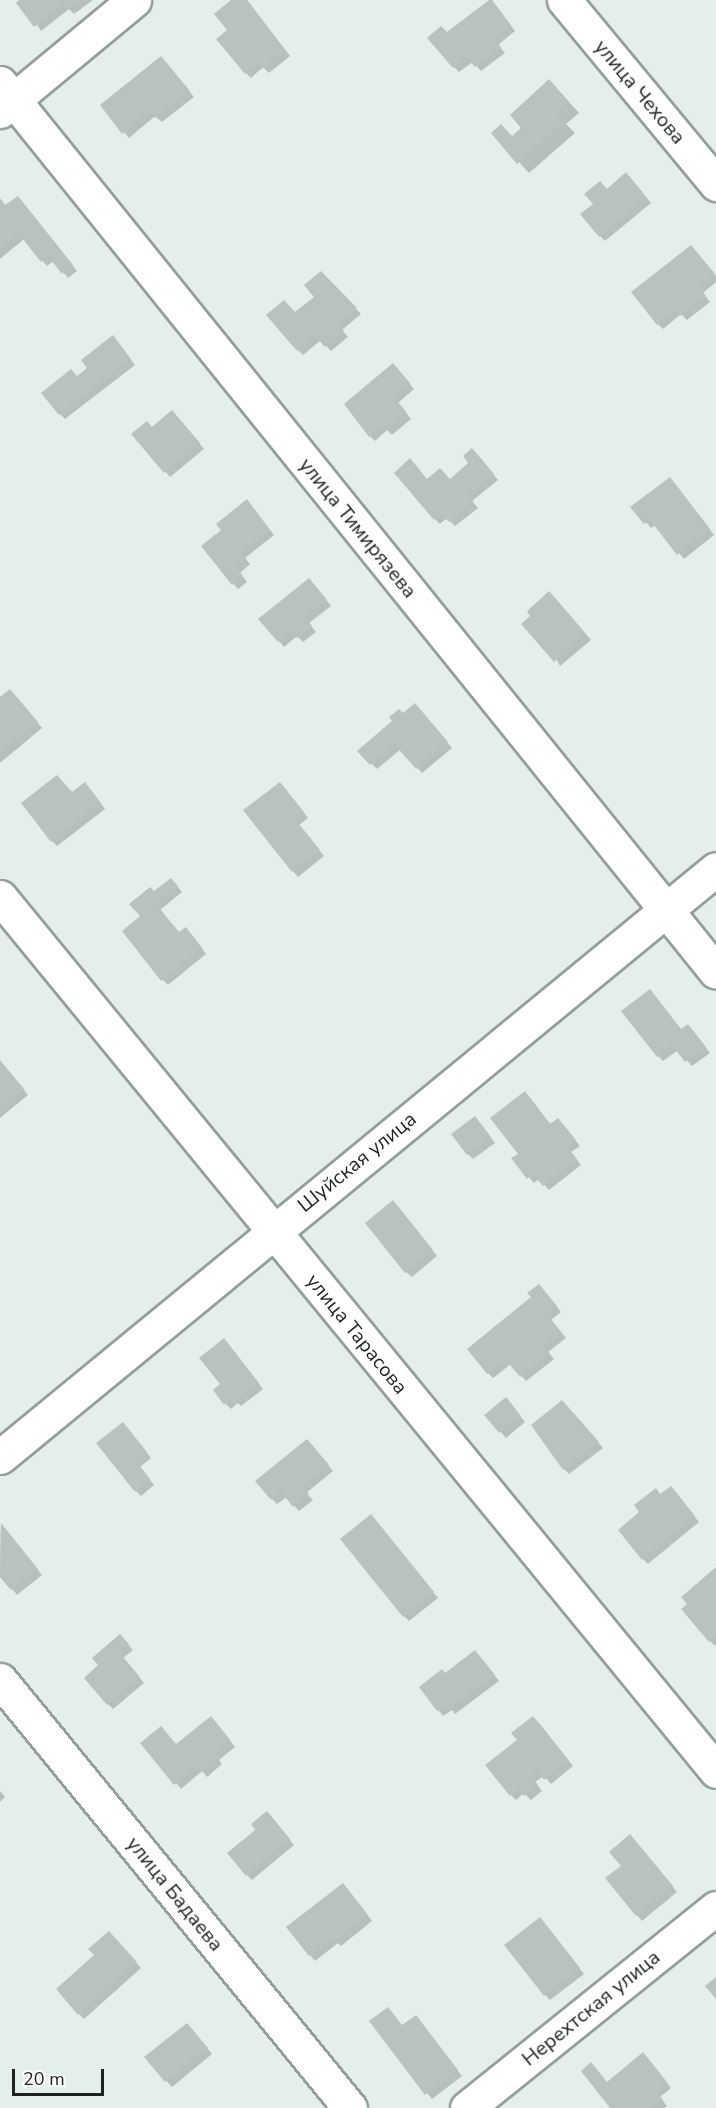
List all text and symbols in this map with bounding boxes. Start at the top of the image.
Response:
street label: улица Чехова [589,35,691,149]
street label: улица Тимирязева [294,453,422,603]
street label: Шуйская улица [293,1107,421,1217]
street label: улица Тарасова [301,1269,413,1399]
street label: улица Бадаева [122,1832,228,1956]
street label: Нерехтская улица [517,1945,665,2071]
scale bar [15,2057,106,2095]
text: 20 m [23,2067,65,2091]

